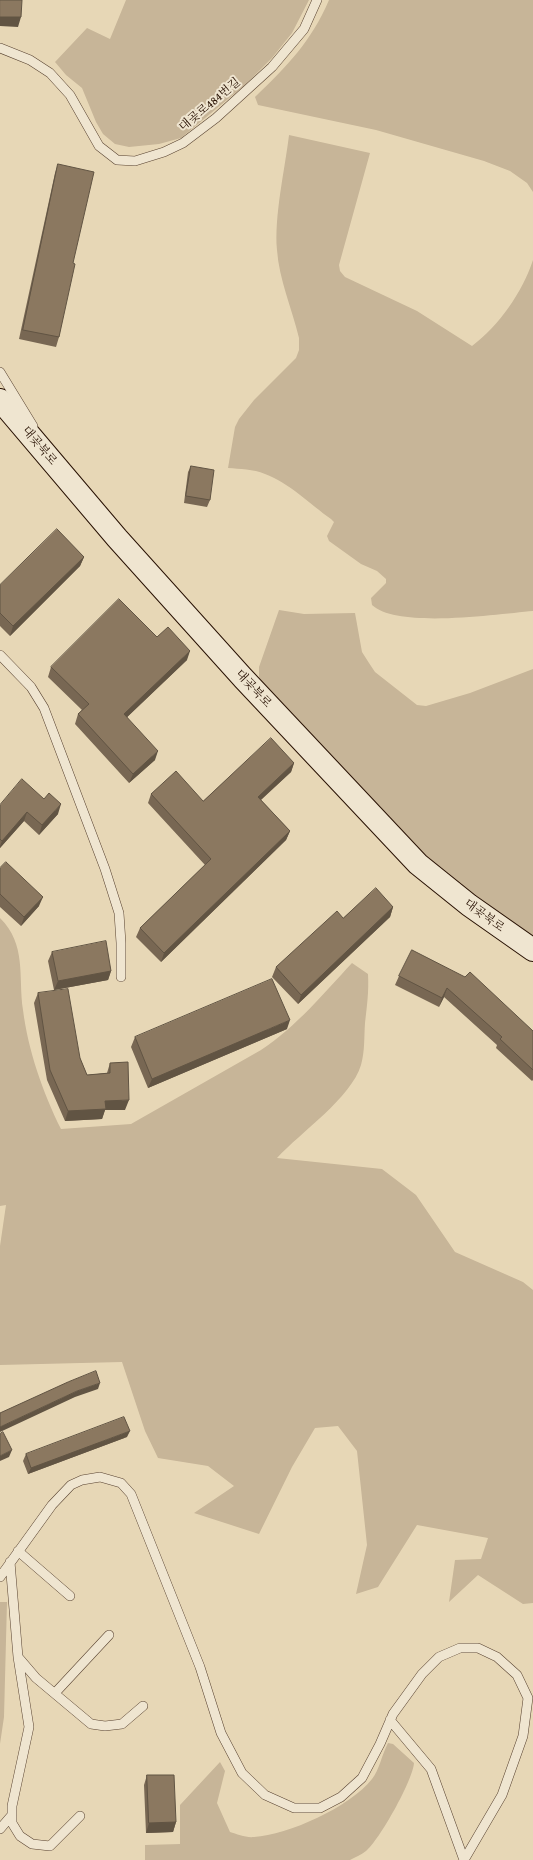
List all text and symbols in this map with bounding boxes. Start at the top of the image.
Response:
street label: 대곶로484번길 [177,75,243,135]
street label: 대곶북로 [19,424,59,468]
street label: 대곶북로 [232,667,274,711]
street label: 대곶북로 [461,897,507,935]

